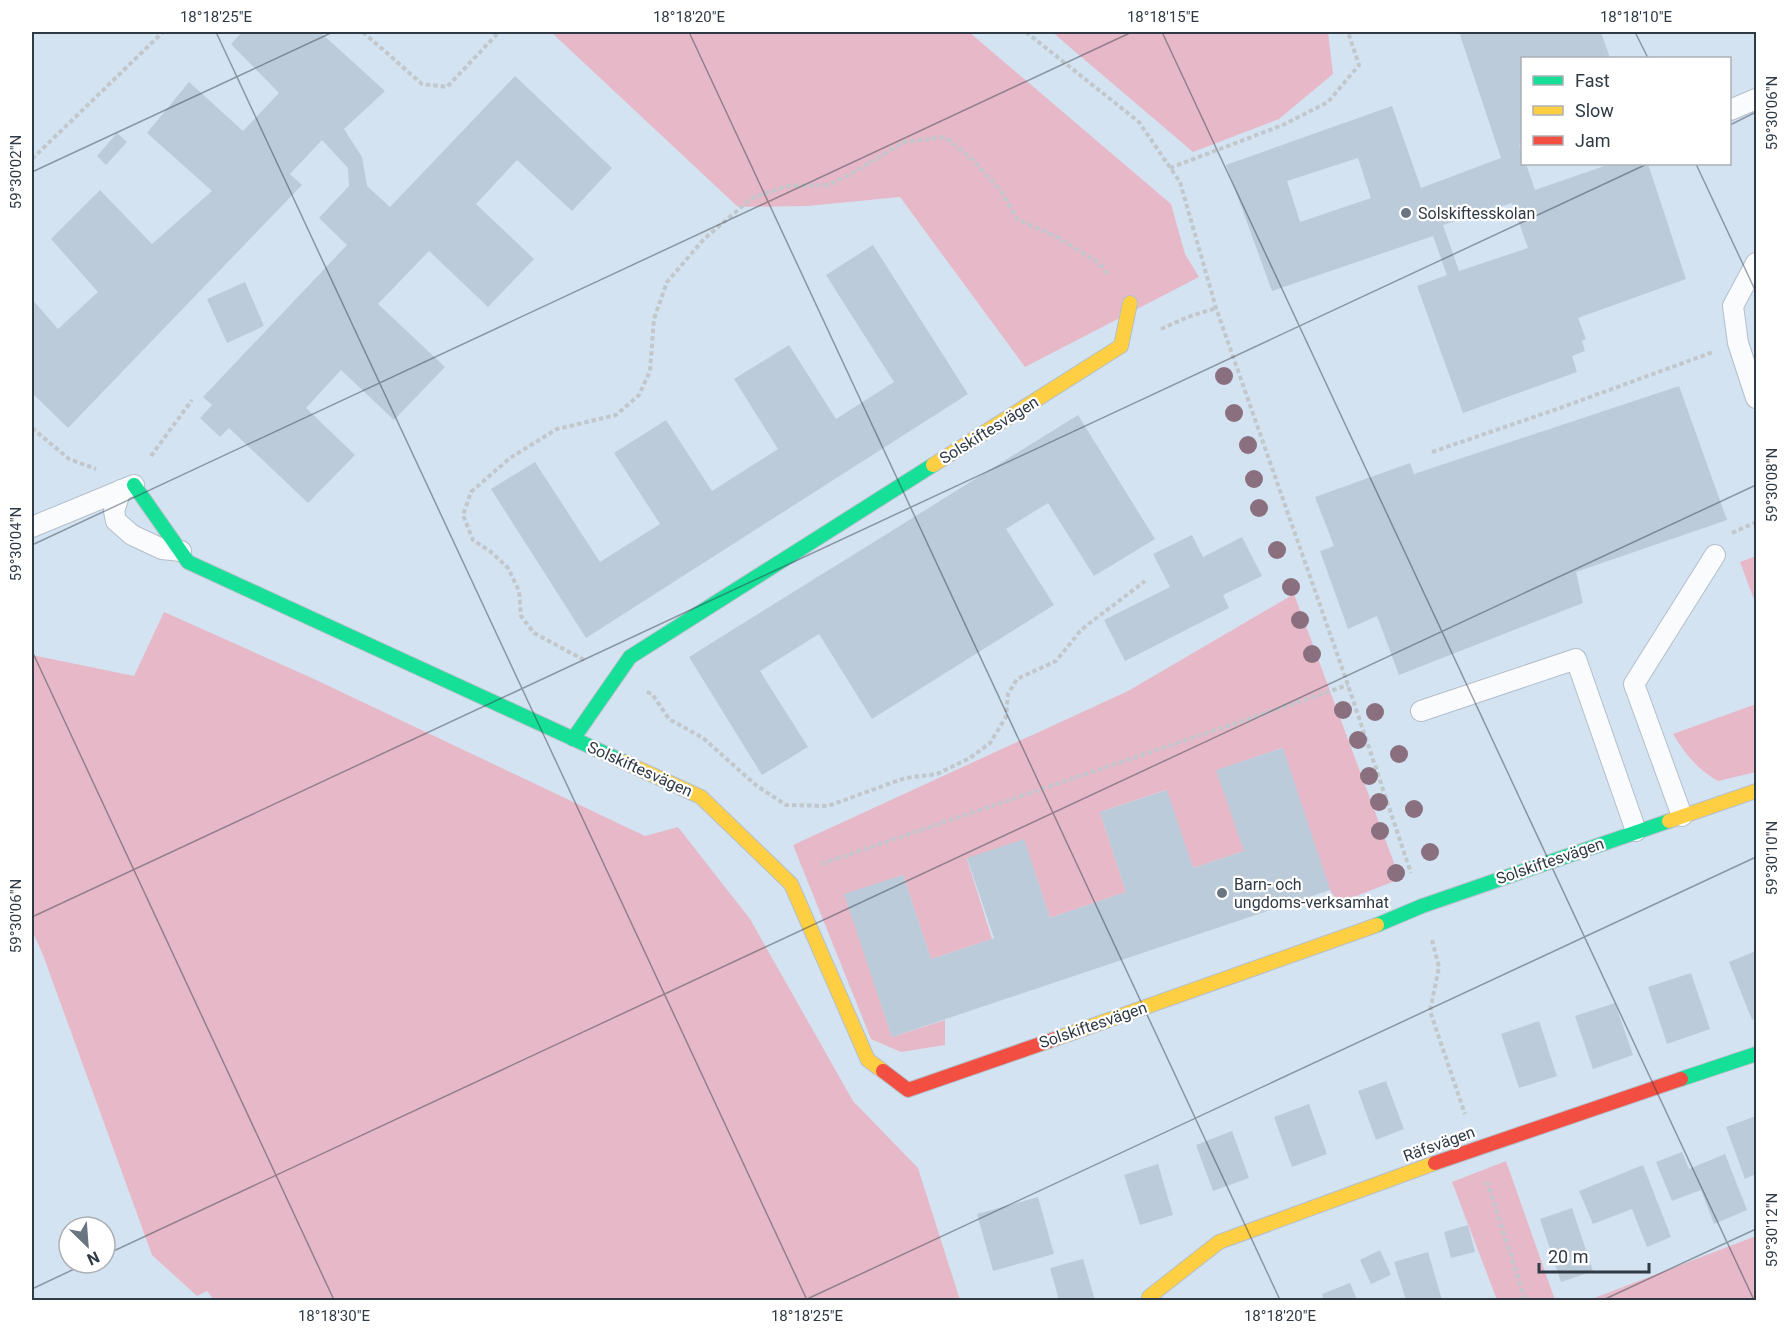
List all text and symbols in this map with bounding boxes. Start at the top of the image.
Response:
text: 18°18'25"E [180,8,253,26]
text: 18°18'20"E [653,8,726,26]
text: 18°18'15"E [1127,8,1200,26]
text: 18°18'10"E [1600,8,1673,26]
legend [1521,57,1731,165]
text: Fast [1575,70,1610,91]
text: 59°30'06"N [1763,76,1781,150]
text: Slow [1575,100,1614,121]
text: Jam [1575,130,1611,151]
text: 59°30'02"N [7,135,25,209]
place label: Solskiftesskolan [1418,204,1535,223]
marker: Solskiftesskolan [1399,206,1413,220]
street label: Solskiftesvägen [936,392,1042,468]
text: 59°30'08"N [1763,448,1781,522]
text: 59°30'04"N [7,507,25,581]
street label: Solskiftesvägen [585,737,695,801]
text: 59°30'10"N [1763,821,1781,895]
street label: Solskiftesvägen [1494,834,1606,888]
place label: Barn- och ungdoms-verksamhat [1234,875,1389,912]
text: 59°30'06"N [7,879,25,953]
marker: Barn- och ungdoms-verksamhat [1215,886,1229,900]
street label: Solskiftesvägen [1037,998,1149,1052]
street label: Räfsvägen [1400,1122,1478,1166]
text: 59°30'12"N [1763,1193,1781,1267]
north arrow [57,1215,117,1275]
scale bar [1539,1236,1648,1274]
text: 20 m [1548,1246,1588,1267]
text: N [84,1247,102,1269]
text: 18°18'30"E [298,1307,371,1325]
text: 18°18'25"E [771,1307,844,1325]
text: 18°18'20"E [1244,1307,1317,1325]

